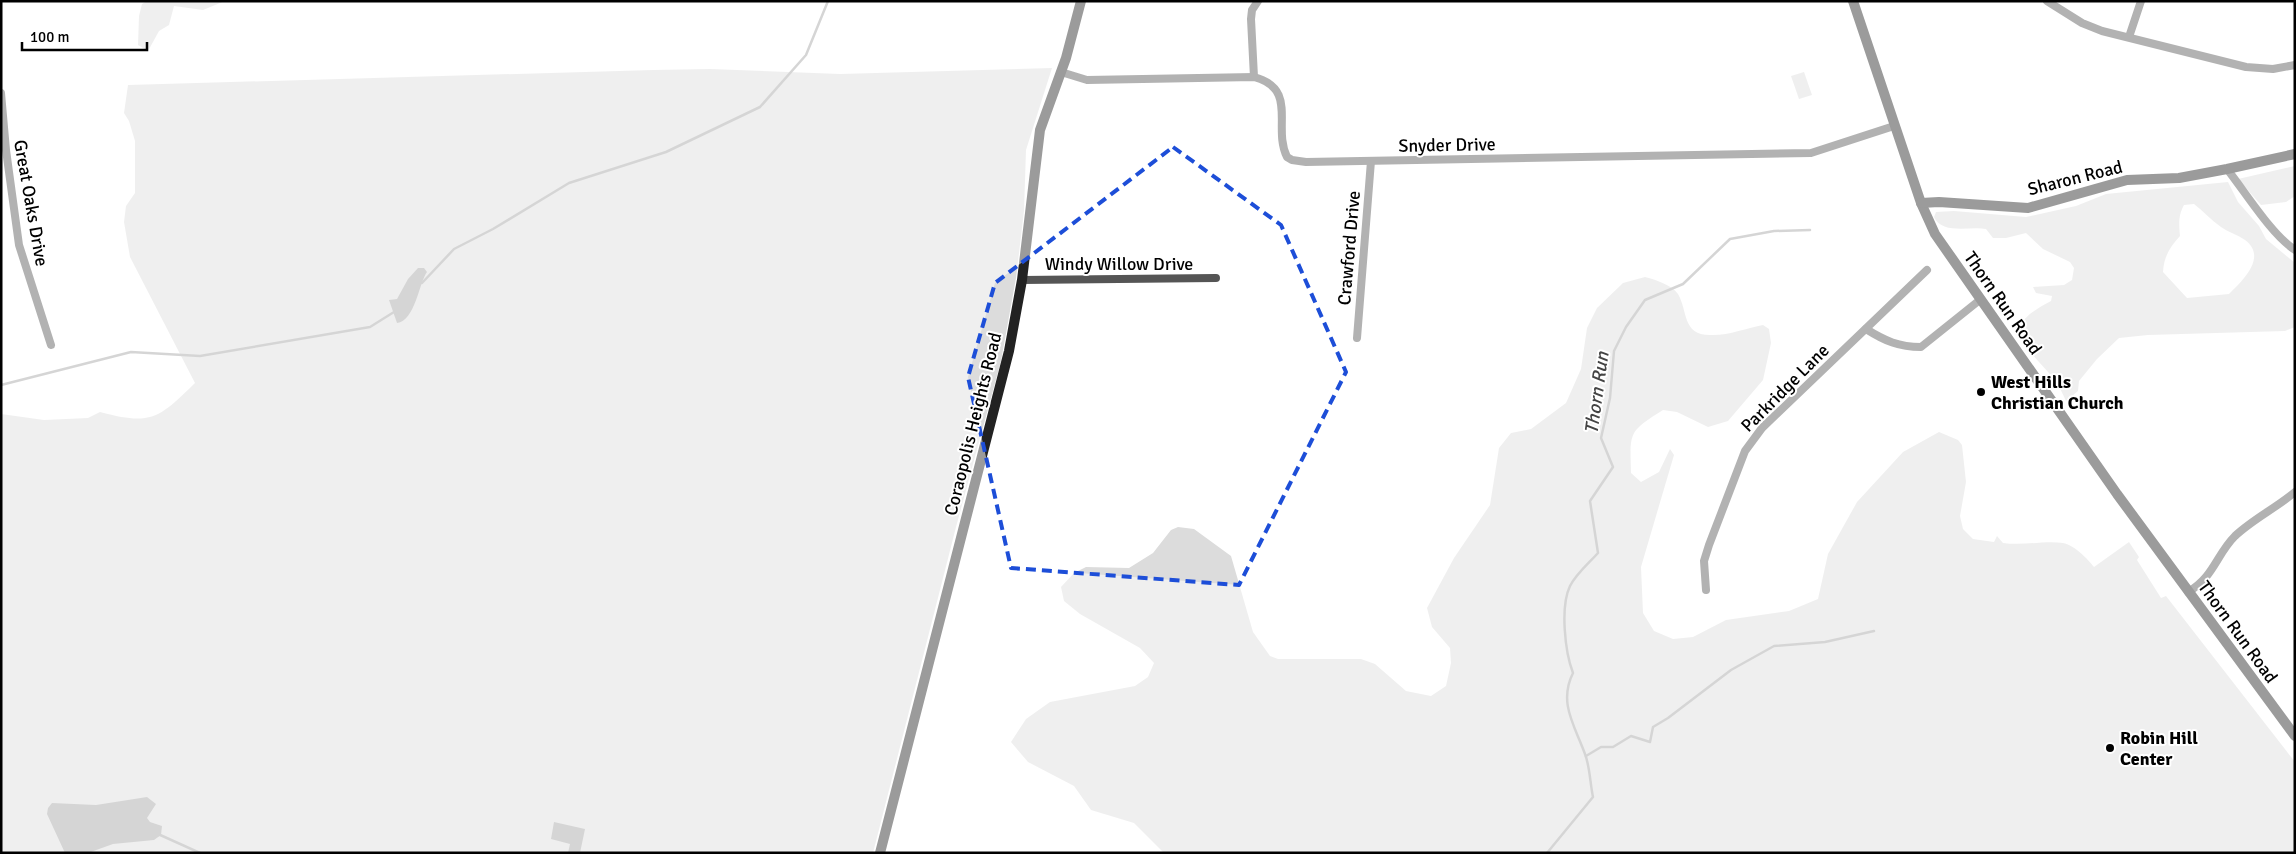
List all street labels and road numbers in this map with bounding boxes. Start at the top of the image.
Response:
street label: Snyder Drive [1398,133,1496,157]
street label: Great Oaks Drive [9,138,53,268]
street label: Sharon Road [2025,156,2125,200]
street label: Crawford Drive [1333,190,1365,306]
street label: Thorn Run Road [1959,247,2047,359]
street label: Windy Willow Drive [1045,253,1193,275]
street label: Coraopolis Heights Road [940,330,1006,518]
street label: Parkridge Lane [1736,339,1834,437]
street label: Thorn Run Road [2194,577,2282,687]

